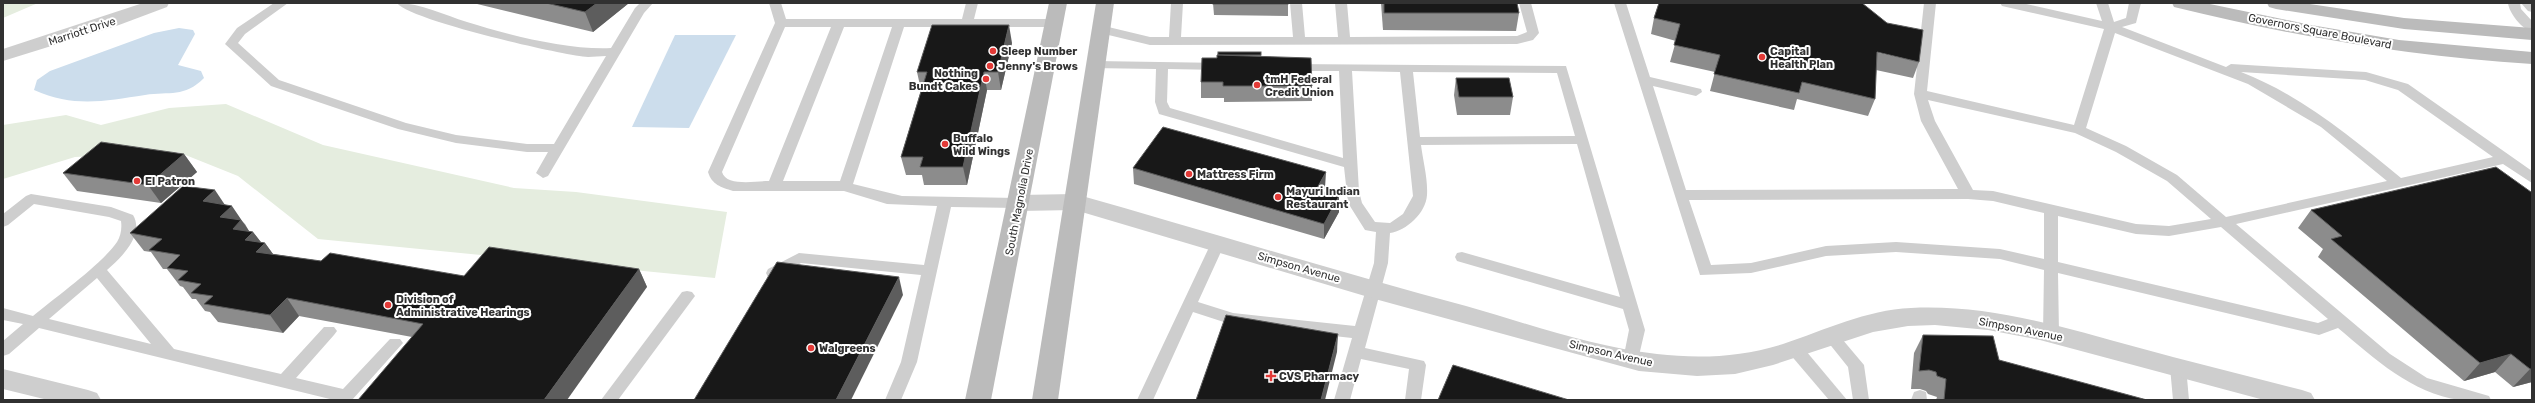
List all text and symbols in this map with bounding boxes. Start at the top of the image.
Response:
street label: Governors Square Boulevard [2247,11,2393,52]
street label: Marriott Drive [47,14,117,48]
place label: Sleep Number [1001,45,1077,58]
place label: Capital Health Plan [1770,45,1833,71]
marker: Sleep Number [988,46,998,56]
marker: Capital Health Plan [1757,52,1767,62]
place label: Jenny's Brows [998,60,1078,73]
marker: Jenny's Brows [985,61,995,71]
place label: Nothing Bundt Cakes [909,67,978,93]
place label: tmH Federal Credit Union [1265,73,1334,99]
marker: Nothing Bundt Cakes [981,74,991,84]
marker: tmH Federal Credit Union [1252,80,1262,90]
place label: Buffalo Wild Wings [953,132,1010,158]
marker: Buffalo Wild Wings [940,139,950,149]
street label: South Magnolia Drive [1003,148,1036,257]
place label: Mattress Firm [1197,168,1274,181]
marker: Mattress Firm [1184,169,1194,179]
place label: El Patron [145,175,195,188]
marker: El Patron [132,176,142,186]
place label: Mayuri Indian Restaurant [1286,185,1360,211]
marker: Mayuri Indian Restaurant [1273,192,1283,202]
street label: Simpson Avenue [1256,249,1342,285]
place label: Division of Administrative Hearings [396,293,530,319]
marker: Division of Administrative Hearings [383,300,393,310]
street label: Simpson Avenue [1978,315,2064,344]
street label: Simpson Avenue [1568,338,1654,369]
place label: Walgreens [819,342,876,355]
marker: Walgreens [806,343,816,353]
place label: CVS Pharmacy [1279,370,1359,383]
marker: CVS Pharmacy [1266,371,1276,381]

